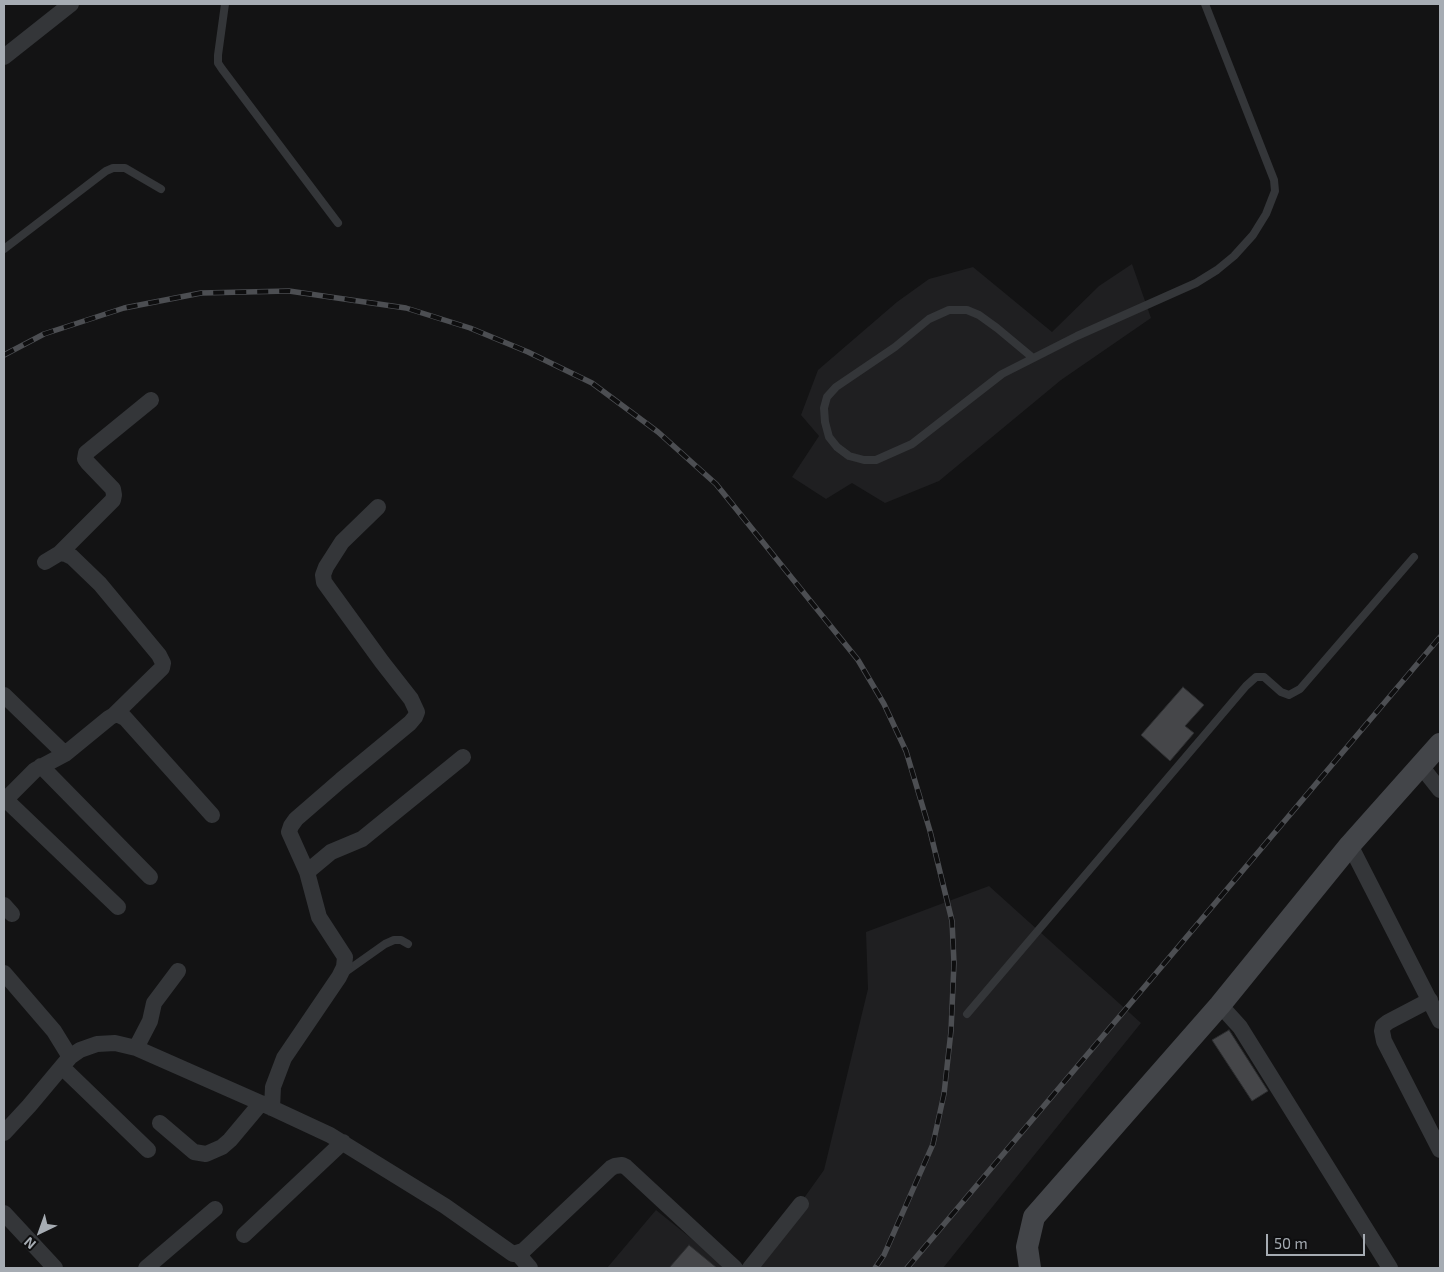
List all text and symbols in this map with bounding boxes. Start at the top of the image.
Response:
north arrow [15,1207,65,1257]
scale bar [1269,1224,1368,1256]
text: N [20,1234,39,1253]
text: 50 m [1274,1234,1308,1252]

